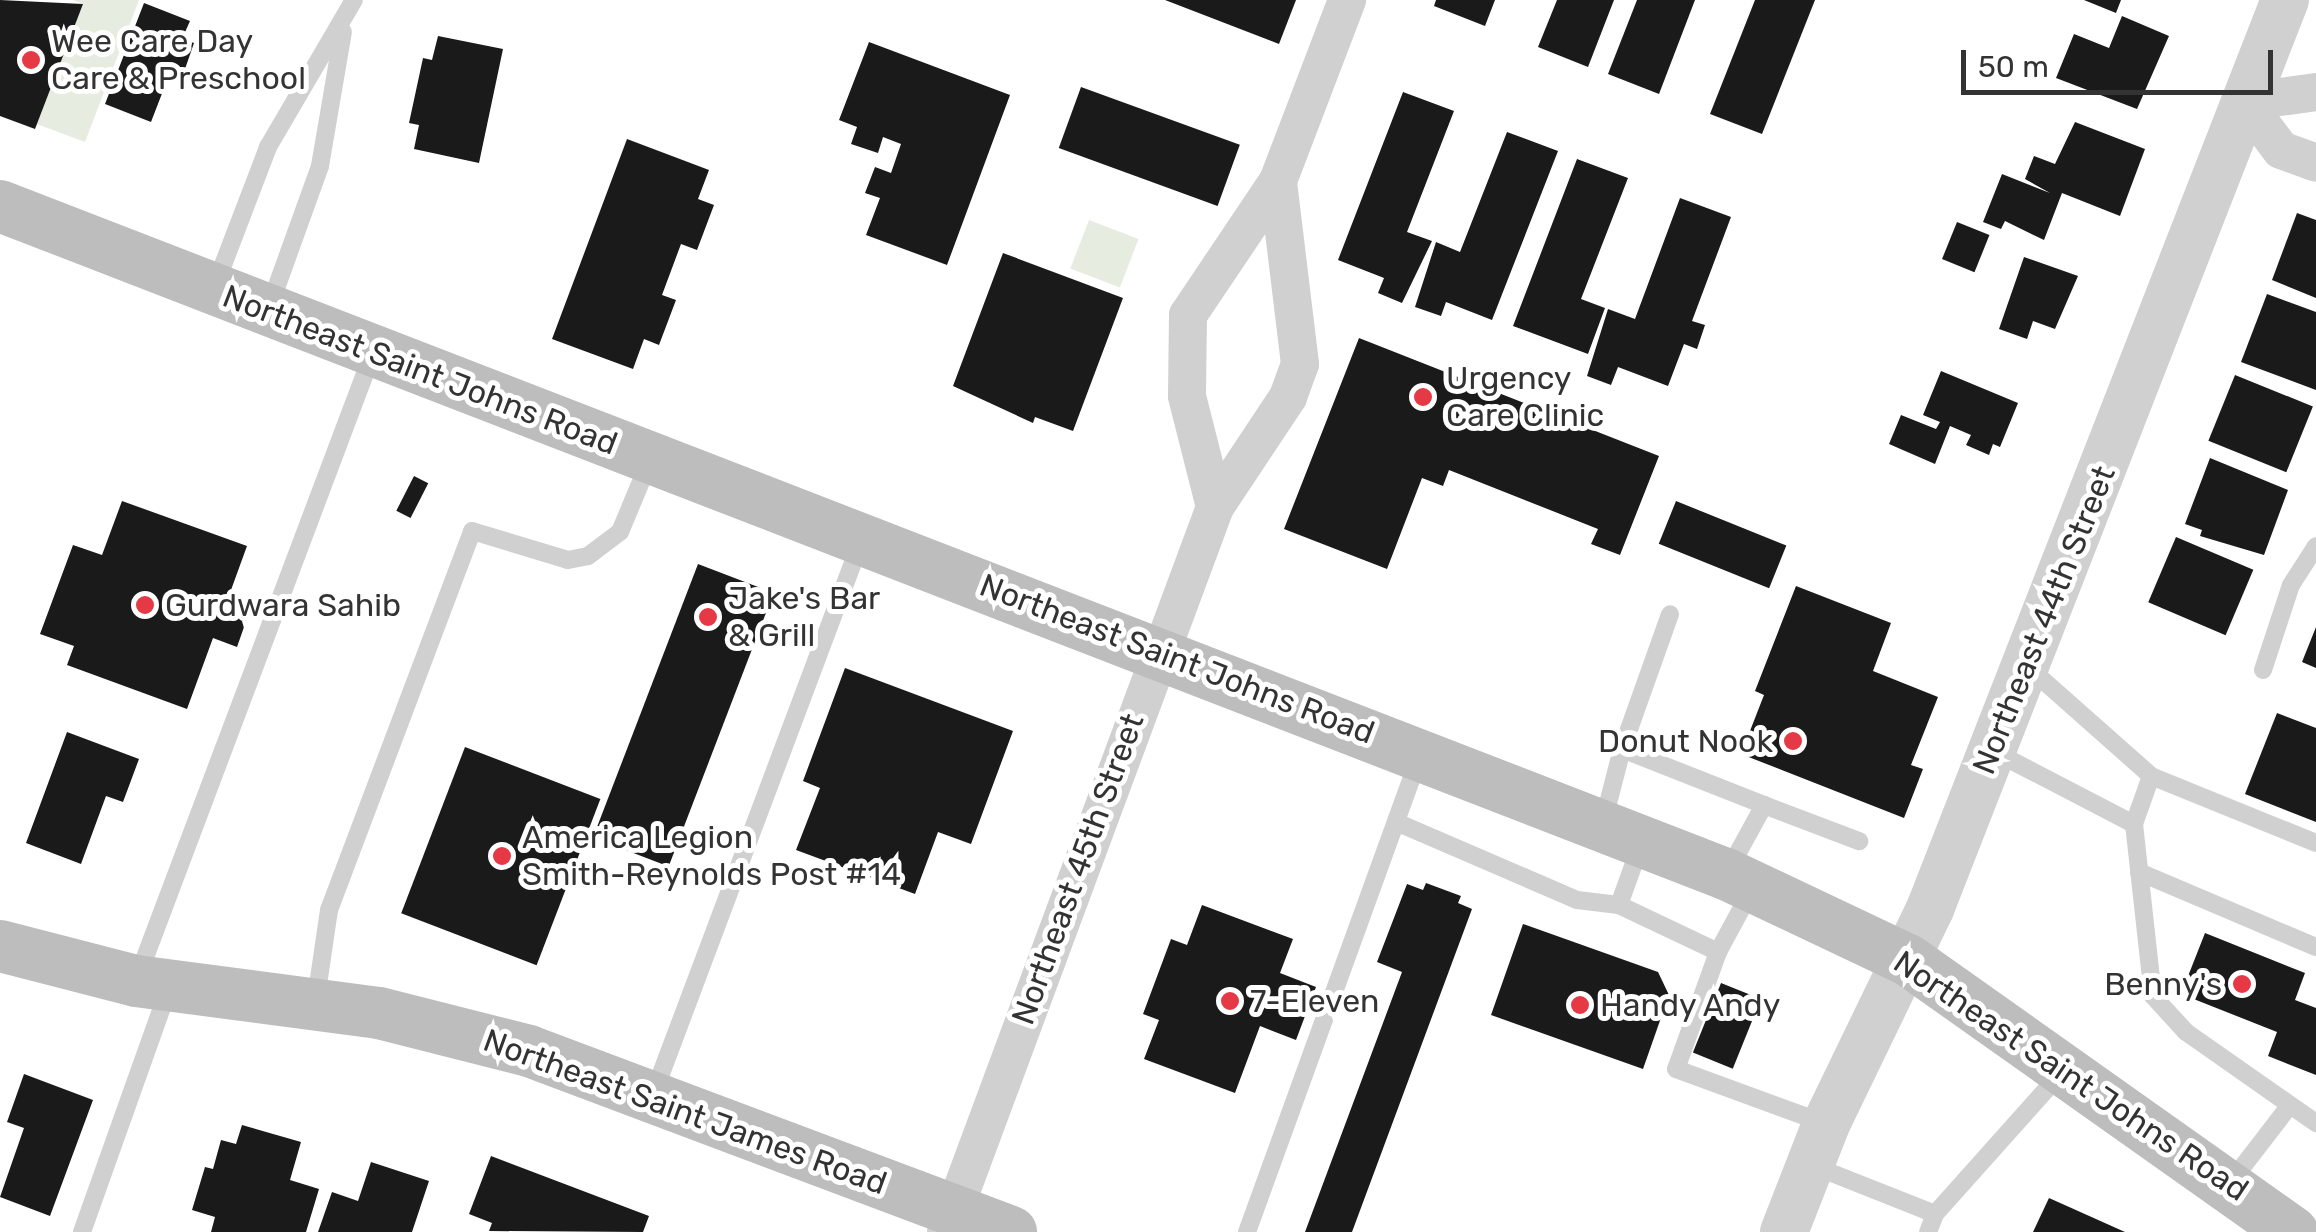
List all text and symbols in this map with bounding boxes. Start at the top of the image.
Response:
place label: Wee Care Day Care & Preschool [51,23,306,98]
scale bar [1966,30,2278,92]
marker: Wee Care Day Care & Preschool [20,49,42,71]
text: 50 m [1978,49,2049,85]
street label: Northeast Saint Johns Road [217,277,623,463]
place label: Urgency Care Clinic [1446,360,1604,435]
marker: Urgency Care Clinic [1410,384,1436,410]
street label: Northeast 44th Street [1965,460,2123,780]
street label: Northeast Saint Johns Road [974,566,1380,752]
place label: Jake's Bar & Grill [728,580,880,655]
place label: Gurdwara Sahib [165,586,401,624]
marker: Gurdwara Sahib [134,594,156,616]
marker: Jake's Bar & Grill [697,606,719,628]
street label: Northeast 45th Street [1004,708,1152,1030]
place label: Donut Nook [1598,722,1773,760]
marker: Donut Nook [1782,730,1804,752]
place label: America Legion Smith-Reynolds Post #14 [522,819,901,894]
marker: America Legion Smith-Reynolds Post #14 [491,845,513,867]
street label: Northeast Saint Johns Road [1886,943,2256,1209]
place label: Benny's [2104,965,2222,1003]
marker: Benny's [2231,973,2253,995]
place label: 7-Eleven [1250,982,1380,1020]
place label: Handy Andy [1600,986,1782,1024]
marker: 7-Eleven [1219,990,1241,1012]
marker: Handy Andy [1569,994,1591,1016]
street label: Northeast Saint James Road [478,1021,892,1203]

